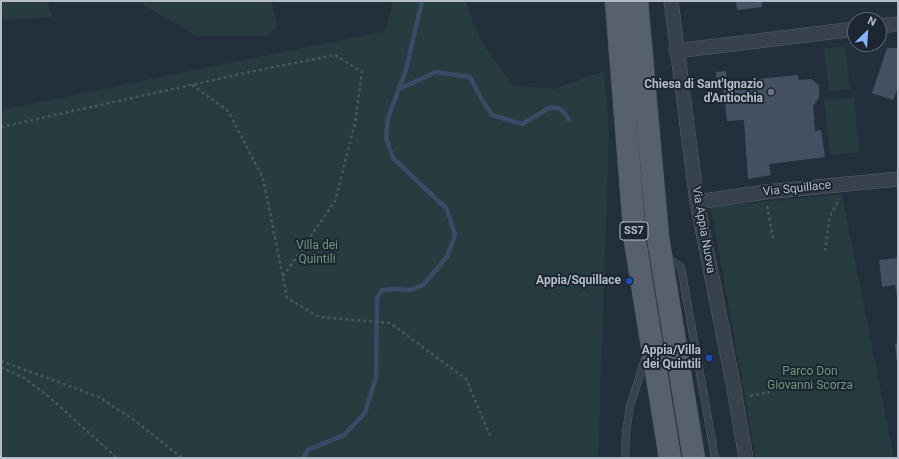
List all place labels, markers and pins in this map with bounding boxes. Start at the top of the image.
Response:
place label: Chiesa di Sant'Ignazio d'Antiochia [644,78,763,106]
marker: Chiesa di Sant'Ignazio d'Antiochia [766,87,776,97]
place label: Appia/Squillace [536,274,621,288]
marker: Appia/Squillace [624,276,634,286]
place label: Appia/Villa dei Quintili [642,344,701,372]
marker: Appia/Villa dei Quintili [704,353,714,363]

